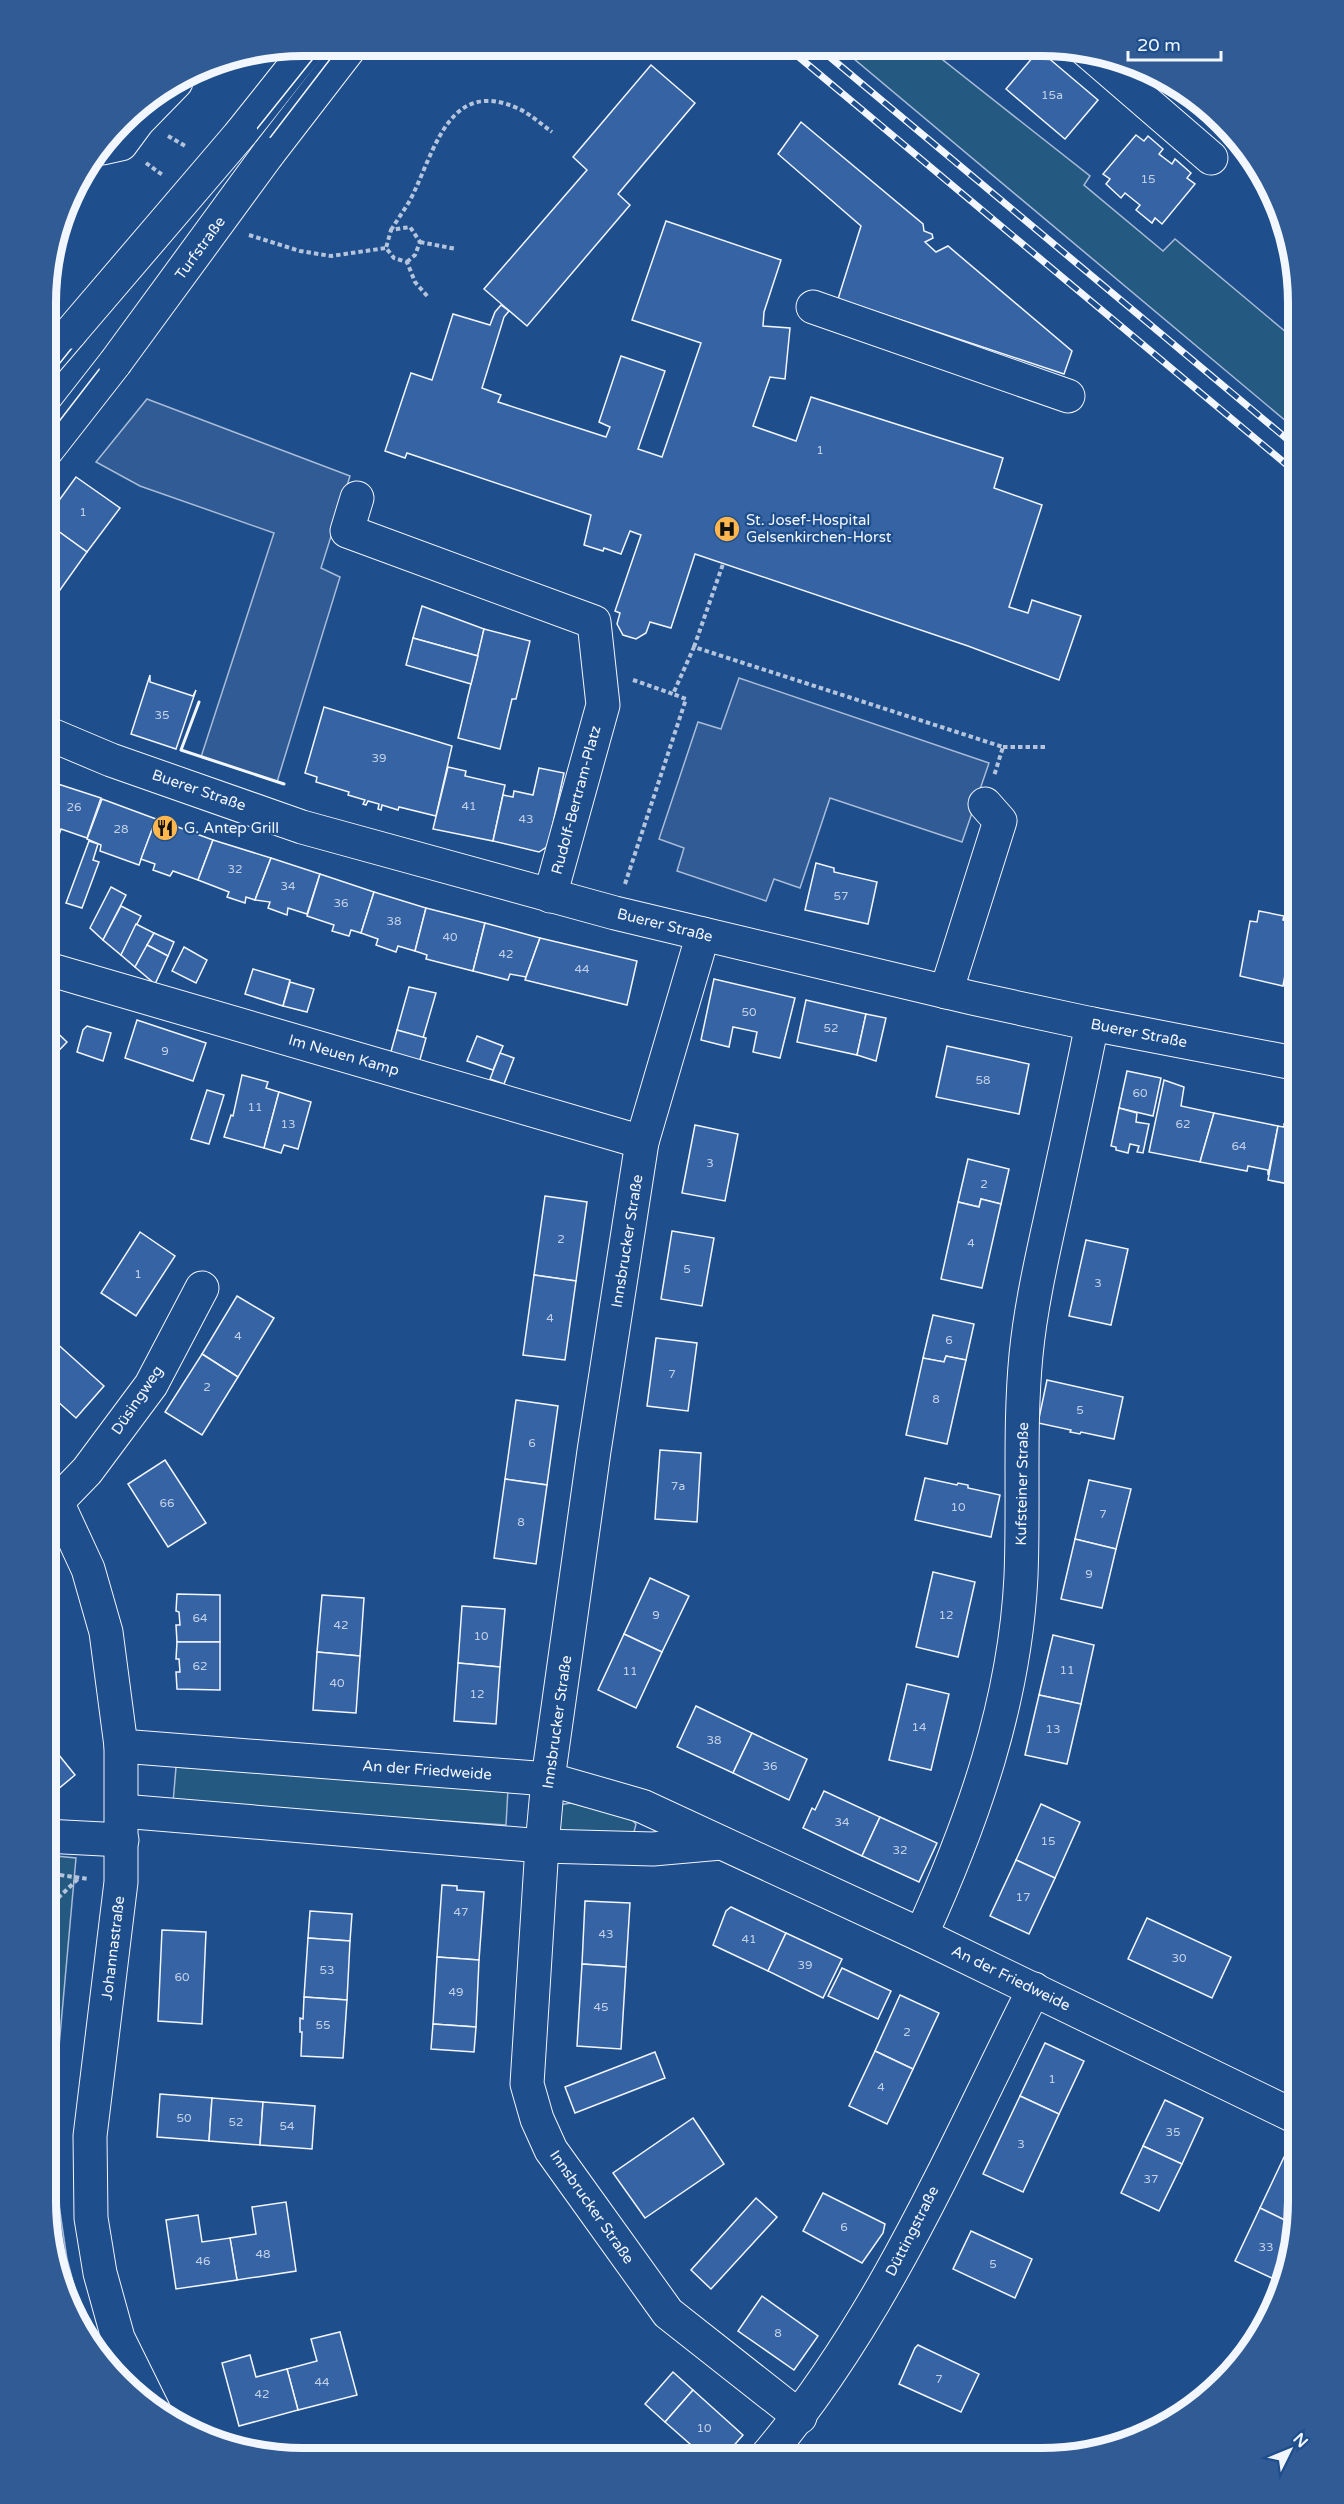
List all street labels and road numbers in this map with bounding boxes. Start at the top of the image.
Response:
street label: Turfstraße [171,213,229,283]
street label: Rudolf-Bertram-Platz [548,724,604,876]
street label: Buerer Straße [150,766,248,814]
street label: Buerer Straße [615,904,715,946]
street label: Buerer Straße [1089,1015,1189,1051]
street label: Im Neuen Kamp [286,1031,402,1079]
street label: Innsbrucker Straße [608,1173,646,1309]
street label: Düsingweg [107,1362,167,1438]
street label: Kufsteiner Straße [1012,1422,1032,1546]
street label: Innsbrucker Straße [539,1654,575,1790]
street label: An der Friedweide [362,1756,492,1784]
street label: Johannastraße [98,1895,128,2001]
street label: An der Friedweide [949,1941,1073,2015]
street label: Innsbrucker Straße [546,2147,638,2267]
street label: Düttingstraße [882,2183,942,2279]

